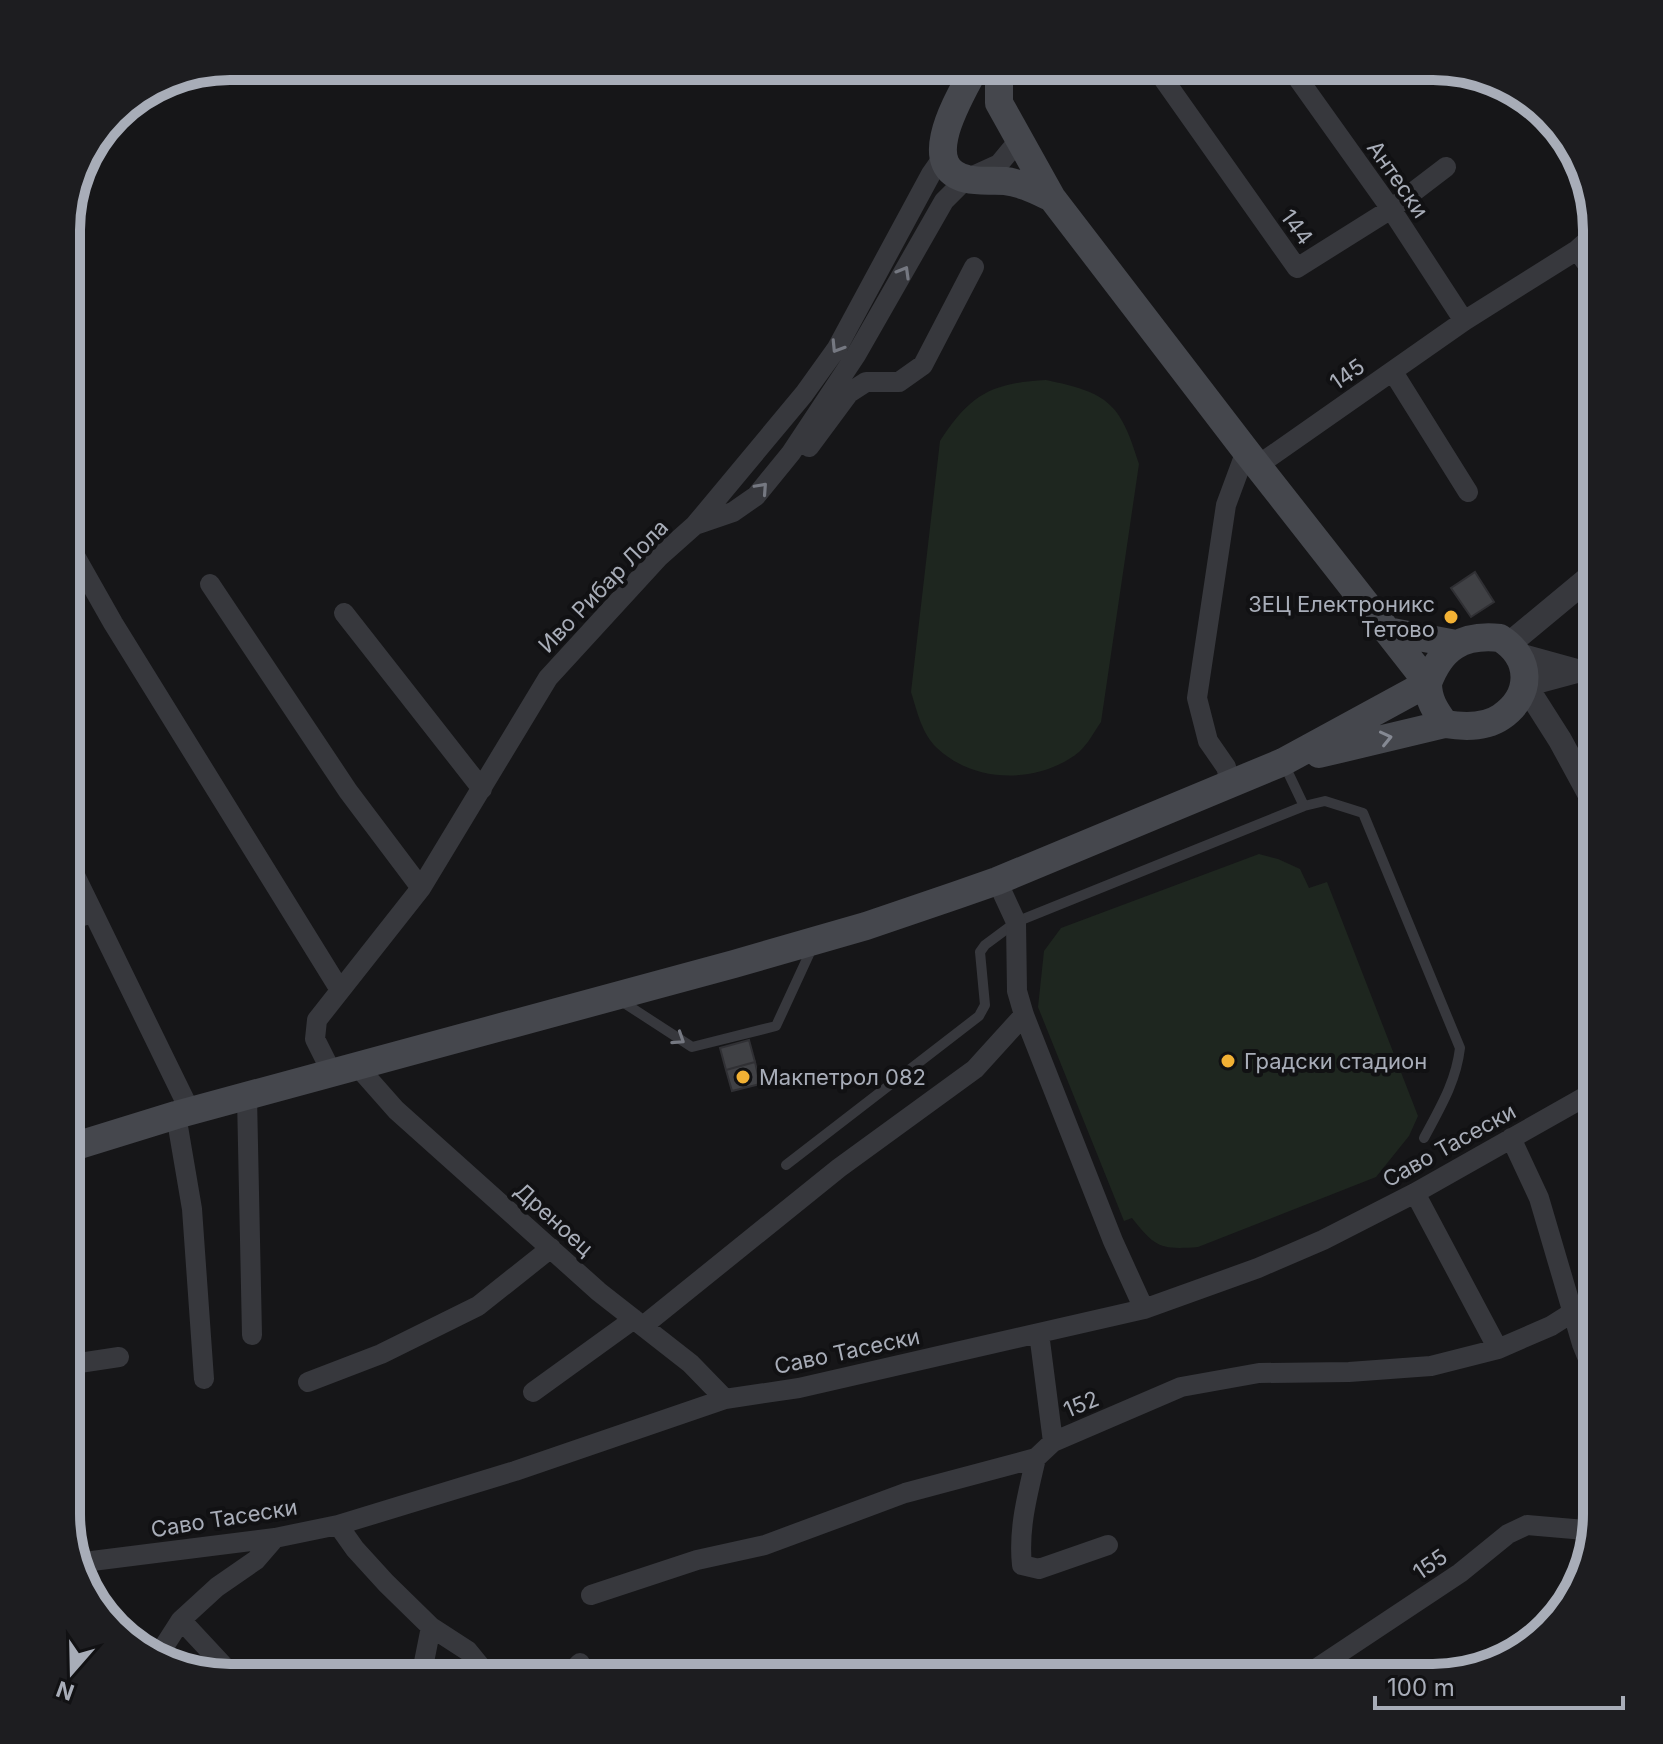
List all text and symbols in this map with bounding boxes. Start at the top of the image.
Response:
street label: Антески [1362,135,1434,223]
street label: 144 [1275,204,1319,250]
one-way arrow [894,266,910,280]
one-way arrow [831,338,846,352]
street label: 145 [1325,353,1369,395]
one-way arrow [752,483,766,498]
street label: Иво Рибар Лола [533,514,673,658]
place label: ЗЕЦ Електроникс Тетово [1248,591,1435,642]
marker: ЗЕЦ Електроникс Тетово [1442,608,1460,626]
one-way arrow [1379,730,1393,747]
one-way arrow [670,1029,685,1044]
place label: Градски стадион [1244,1048,1427,1074]
marker: Градски стадион [1219,1052,1237,1070]
place label: Макпетрол 082 [759,1064,926,1090]
marker: Макпетрол 082 [734,1068,752,1086]
street label: Саво Тасески [1378,1098,1520,1192]
street label: Дреноец [509,1177,599,1261]
street label: Саво Тасески [772,1323,922,1379]
street label: 152 [1059,1385,1103,1423]
street label: Саво Тасески [149,1494,299,1542]
street label: 155 [1408,1543,1452,1585]
north arrow [32,1632,112,1712]
scale bar [1375,1660,1623,1710]
text: 100 m [1387,1673,1455,1702]
text: N [53,1676,77,1706]

